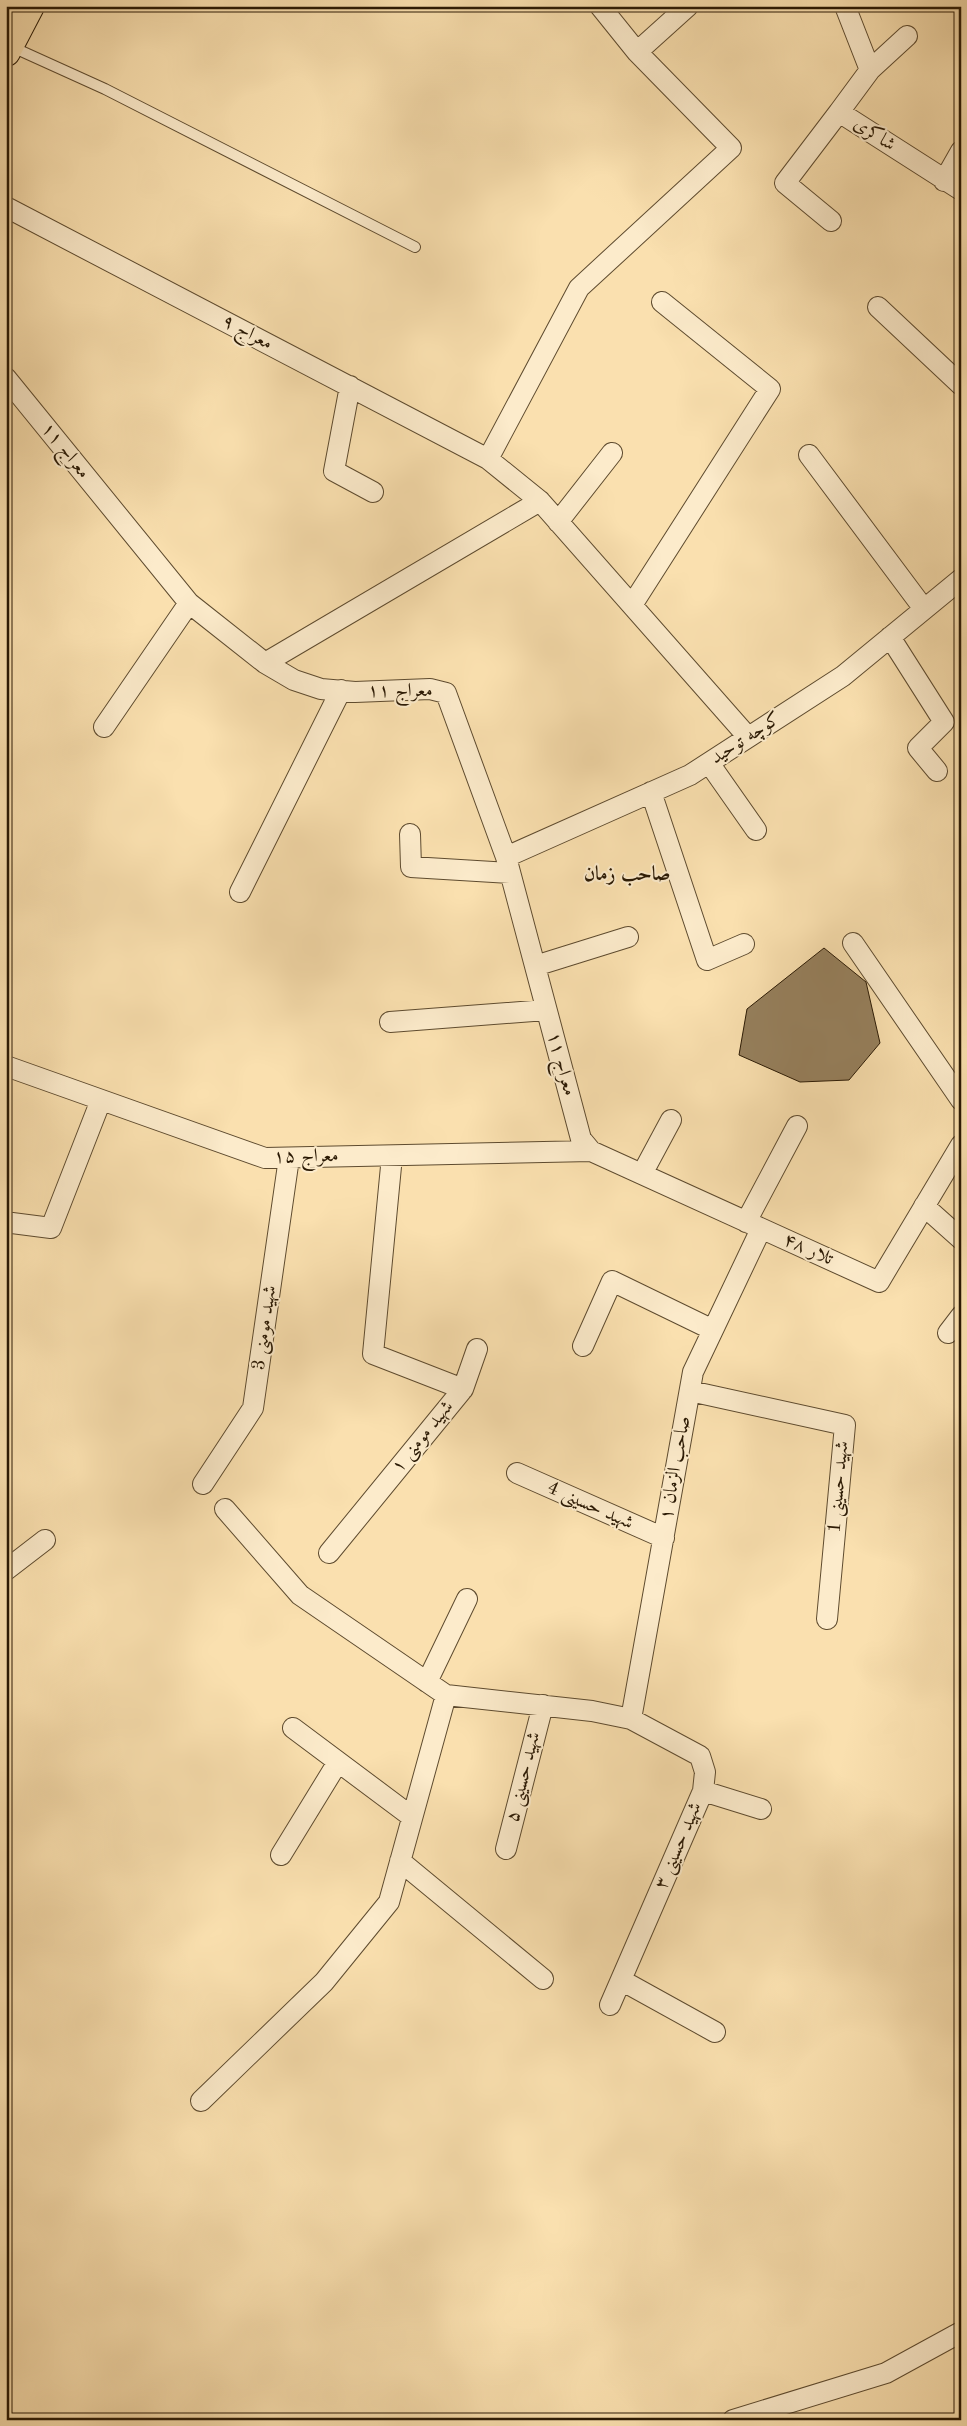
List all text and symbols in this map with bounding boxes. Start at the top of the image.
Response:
street label: شاکری [850,113,899,155]
street label: معراج ۹ [216,312,275,359]
street label: معراج ۱۱ [32,420,93,486]
street label: معراج ۱۱ [367,682,433,707]
street label: کوچه توحید [707,709,786,770]
district label: صاحب زمان [584,864,670,886]
street label: معراج ۱۱ [538,1030,579,1099]
street label: معراج ۱۵ [273,1147,339,1173]
street label: تلار ۴۸ [780,1231,836,1269]
street label: شهید مومنی 3 [250,1284,282,1372]
street label: شهید مومنی ۱ [389,1398,459,1478]
street label: صاحب الزمان ۱ [656,1414,695,1522]
street label: شهید حسینی 1 [826,1440,854,1534]
street label: شهید حسینی 4 [543,1479,636,1535]
street label: شهید حسینی ۵ [504,1730,546,1825]
street label: شهید حسینی ۳ [652,1800,708,1893]

